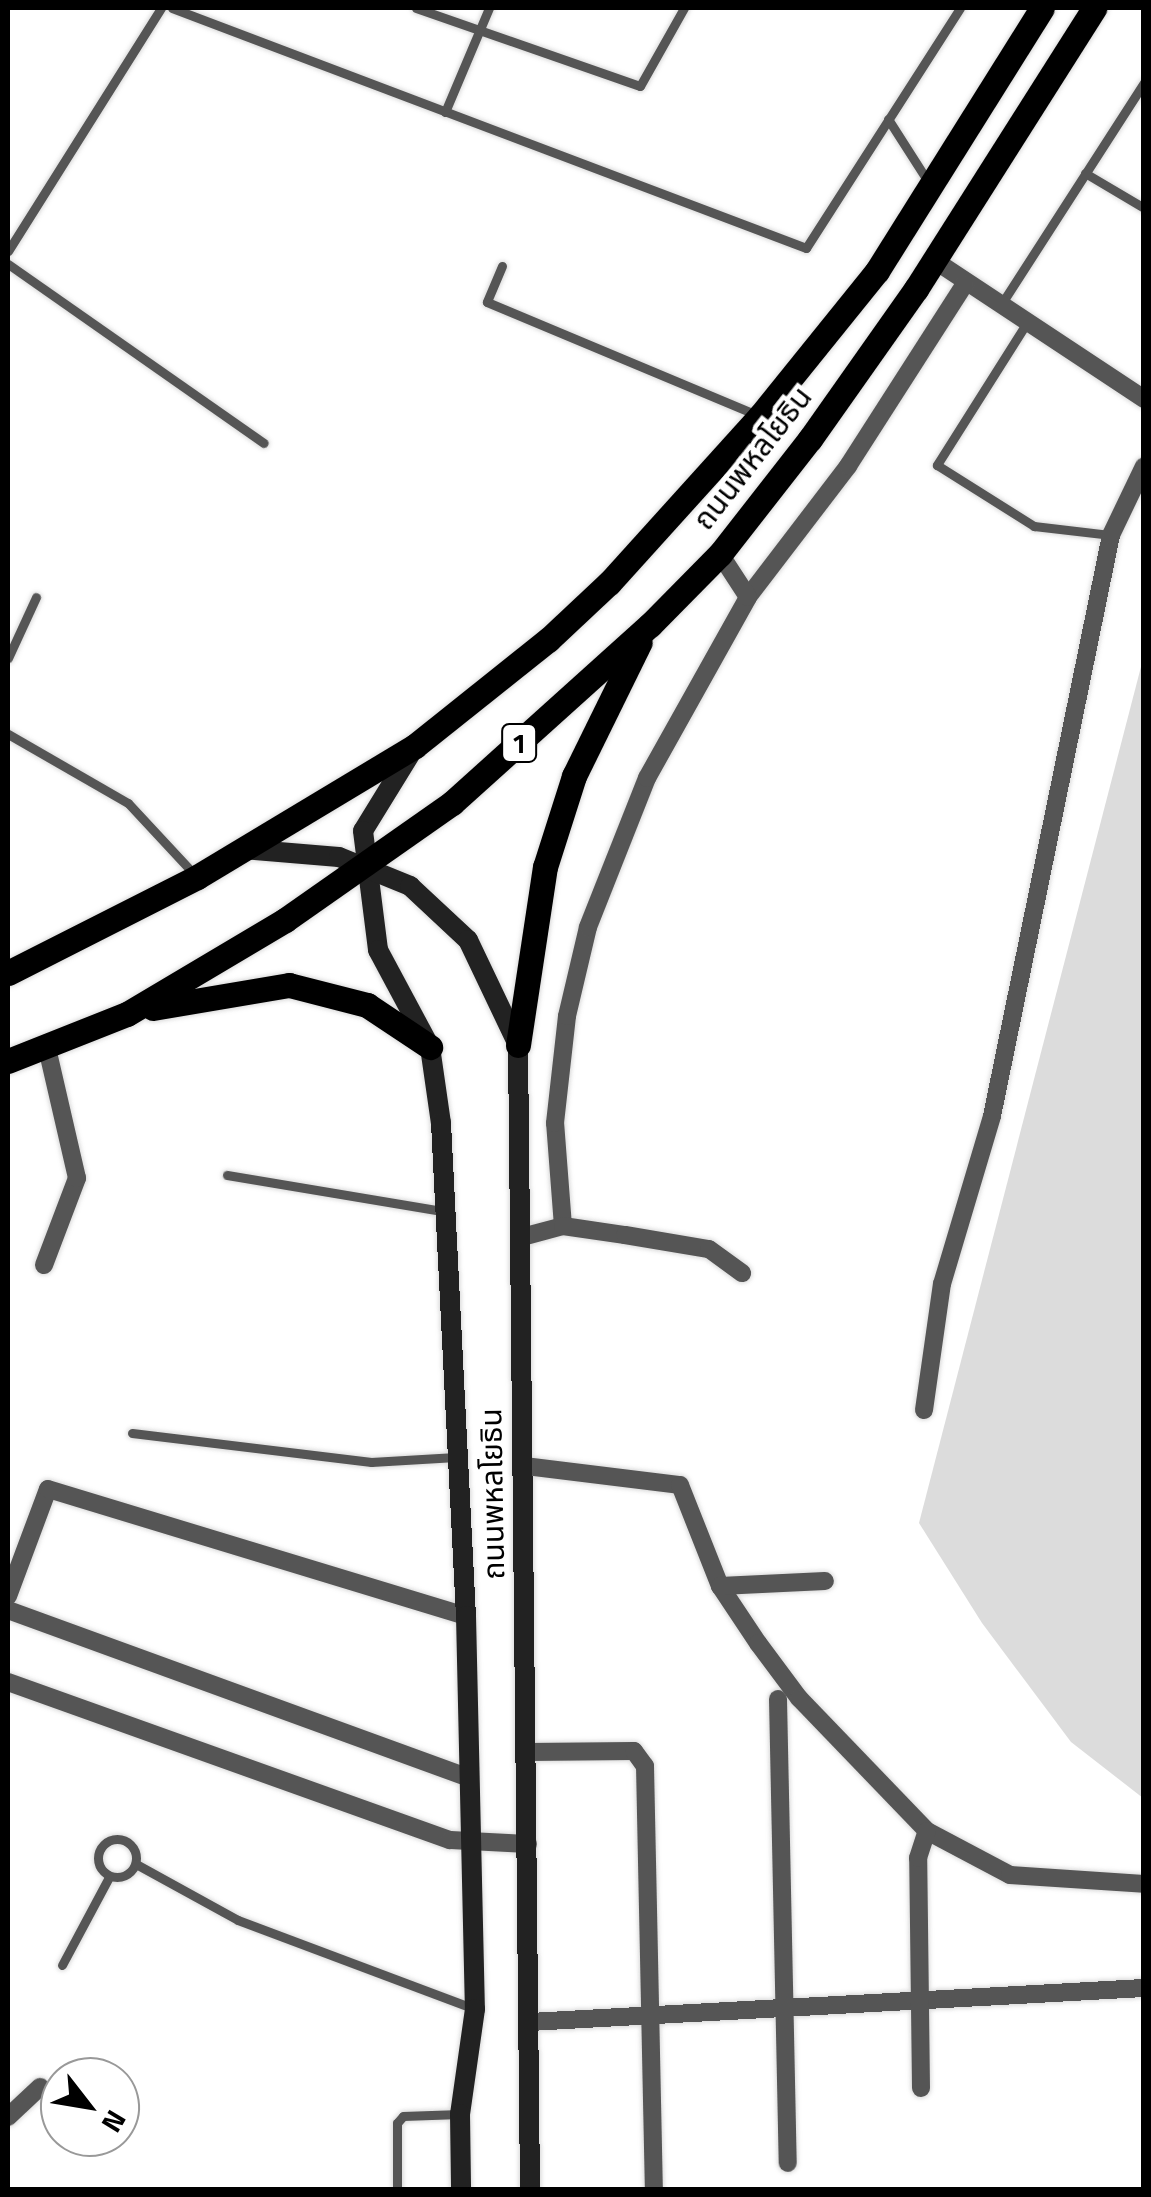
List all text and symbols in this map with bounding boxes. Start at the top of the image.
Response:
street label: ถนนพหลโยธิน [685,379,819,537]
road number: 1 [499,720,539,766]
street label: ถนนพหลโยธิน [473,1408,511,1580]
north arrow [40,2057,140,2157]
text: N [91,2102,138,2141]

